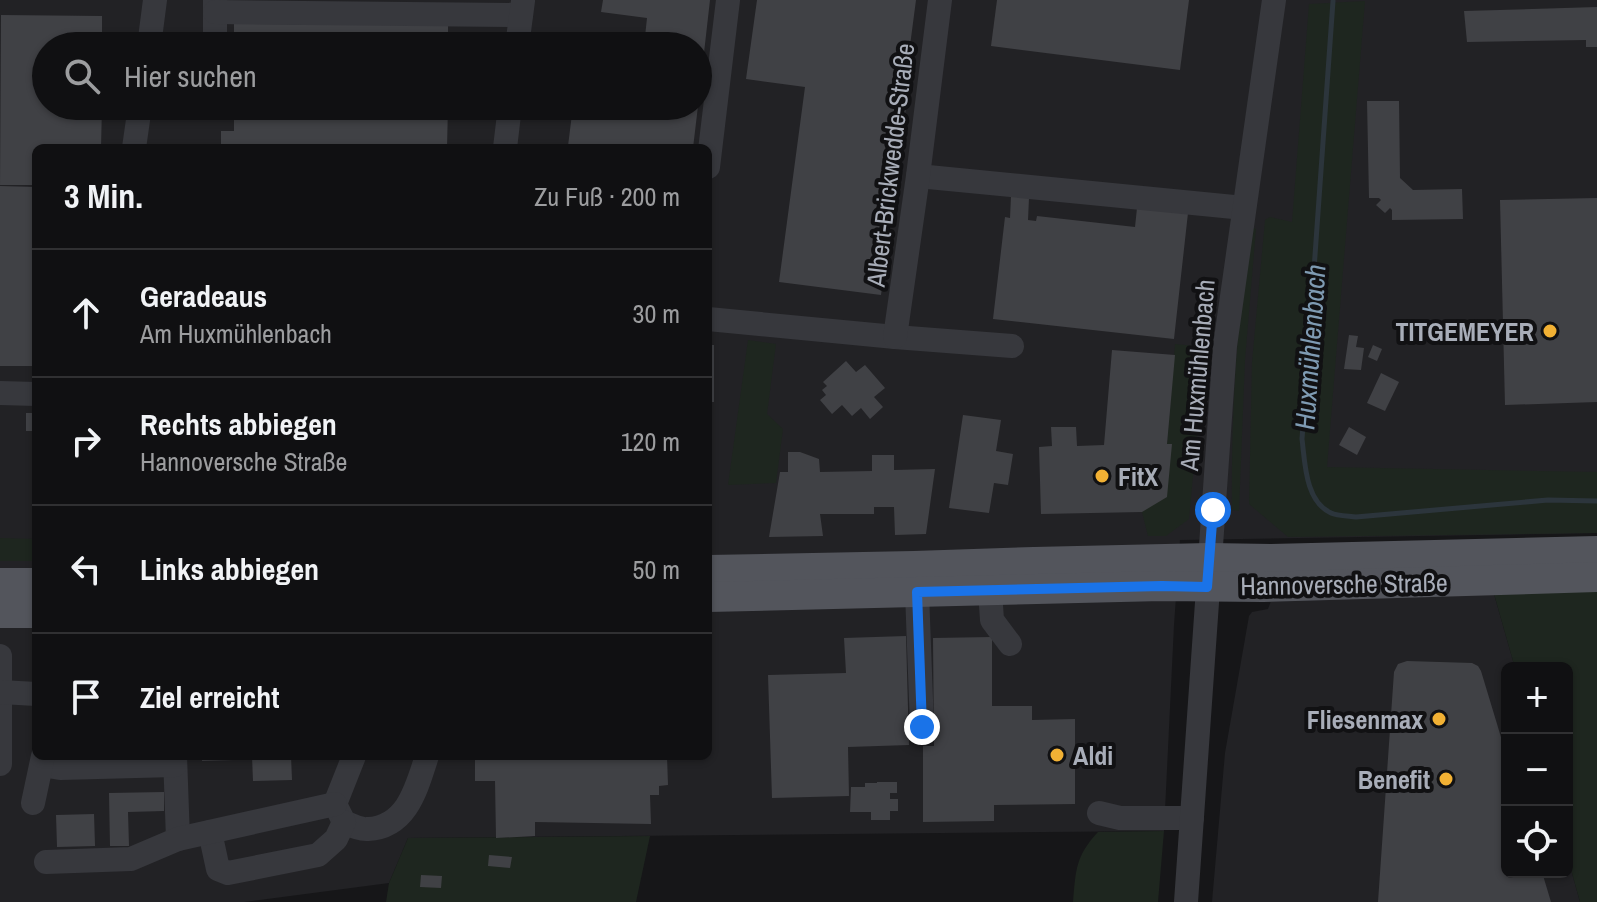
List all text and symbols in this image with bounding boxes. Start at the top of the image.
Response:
search box [32,32,712,120]
street label: Albert-Brickwedde-Straße [858,41,922,290]
icon: search [60,54,104,98]
text: Hier suchen [124,56,257,96]
text: 3 Min. [64,173,143,219]
text: Zu Fuß · 200 m [534,179,680,214]
water label: Huxmühlenbach [1285,263,1335,431]
text: Geradeaus [140,276,267,316]
street label: Am Huxmühlenbach [1171,278,1223,473]
icon: ahead [64,291,108,335]
text: 30 m [633,296,680,331]
place label: TITGEMEYER [1395,314,1534,349]
text: Am Huxmühlenbach [140,316,332,351]
marker: TITGEMEYER [1541,322,1559,340]
text: Rechts abbiegen [140,404,337,444]
icon: right [64,419,108,463]
text: 120 m [621,424,680,459]
text: Hannoversche Straße [140,444,347,479]
place label: FitX [1118,459,1159,494]
marker: FitX [1093,467,1111,485]
route start [1195,492,1231,528]
icon: left [64,547,108,591]
text: Links abbiegen [140,549,319,589]
text: 50 m [633,552,680,587]
street label: Hannoversche Straße [1240,565,1448,603]
map controls [1501,662,1573,878]
button: + [1501,662,1573,734]
icon: arrive [64,675,108,719]
text: Ziel erreicht [140,677,279,717]
place label: Fliesenmax [1307,702,1423,737]
route end [904,709,940,745]
marker: Fliesenmax [1430,710,1448,728]
button: − [1501,734,1573,806]
place label: Aldi [1073,738,1113,773]
marker: Aldi [1048,746,1066,764]
place label: Benefit [1358,762,1430,797]
marker: Benefit [1437,770,1455,788]
button: locate [1501,806,1573,878]

